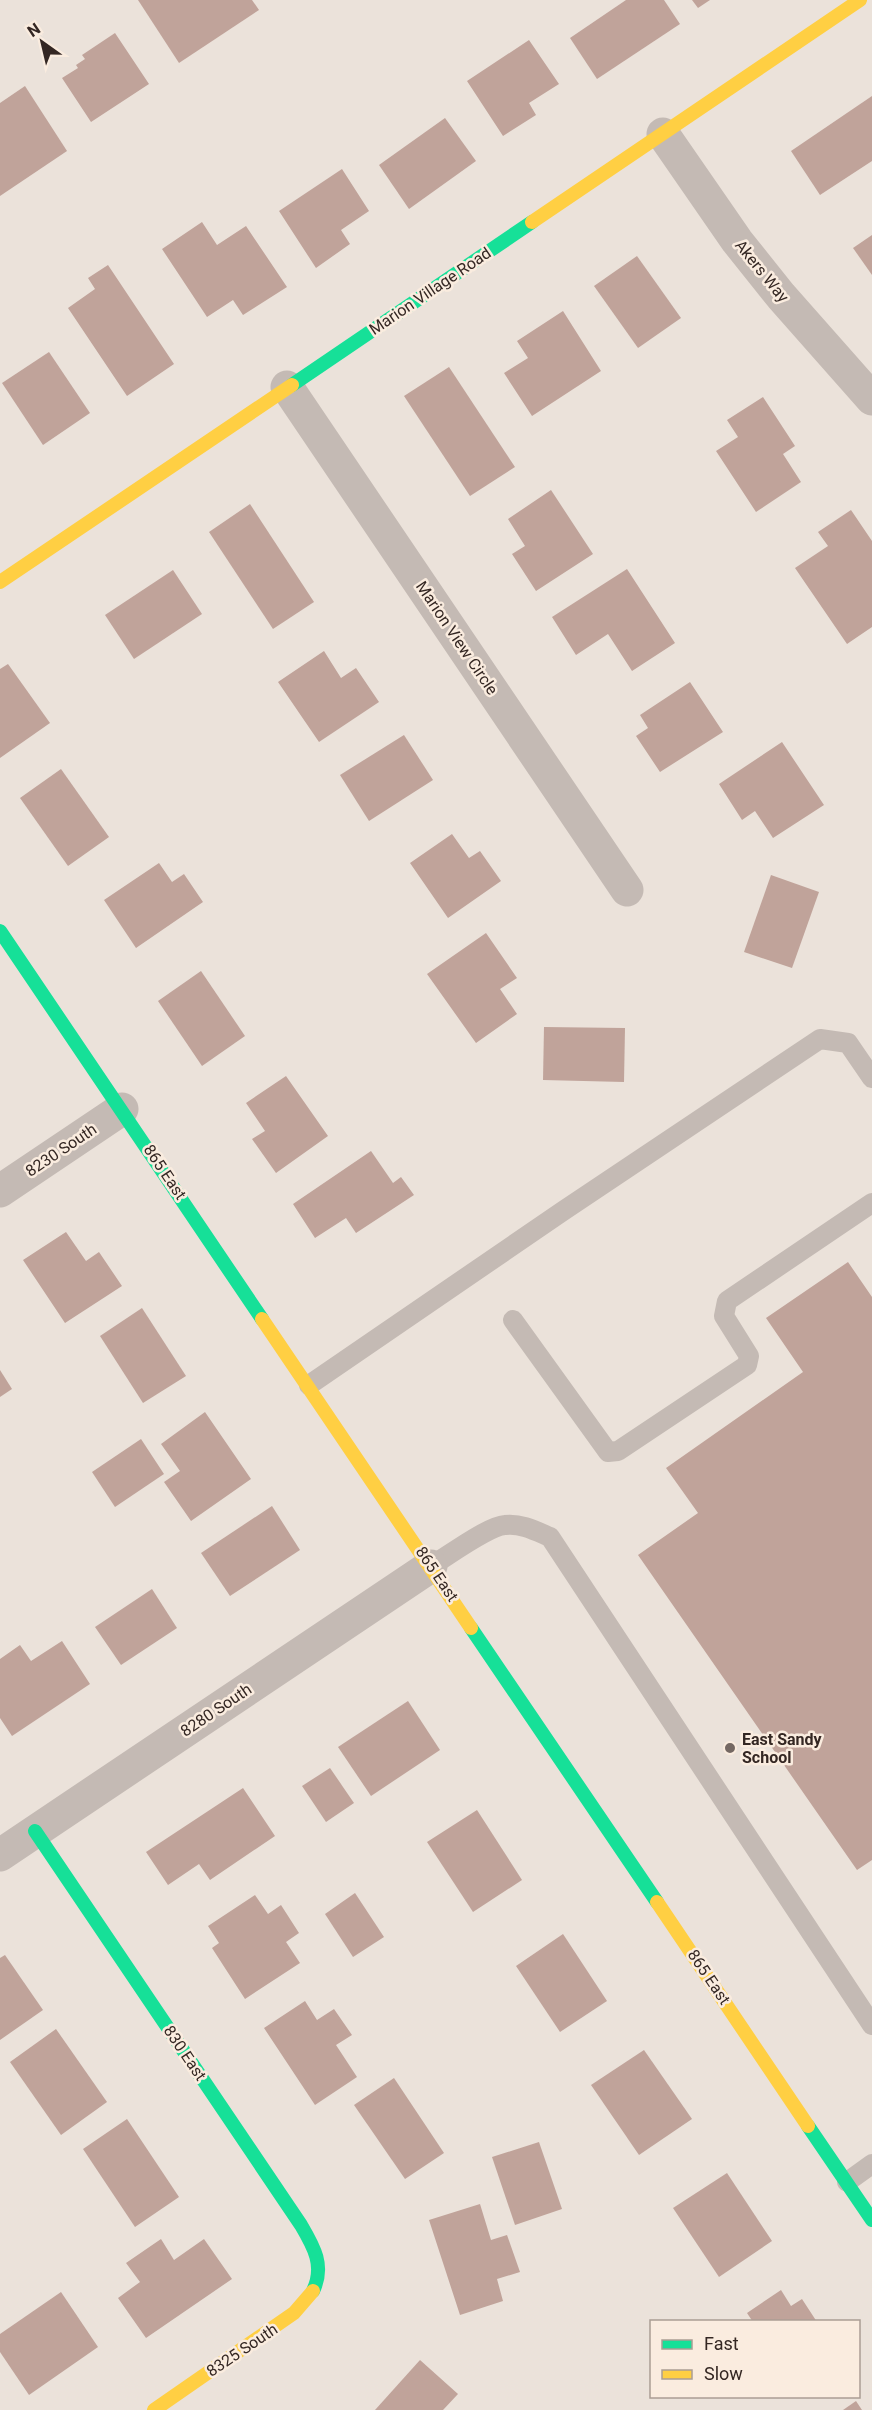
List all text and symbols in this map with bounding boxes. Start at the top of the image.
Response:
north arrow [12,12,72,72]
text: N [24,19,44,41]
street label: Akers Way [731,236,793,306]
street label: Marion Village Road [366,243,494,339]
street label: Marion View Circle [412,578,502,698]
street label: 8230 South [22,1119,100,1181]
street label: 865 East [140,1141,190,1203]
street label: 865 East [412,1543,462,1605]
street label: 8280 South [177,1679,255,1741]
place label: East Sandy School [742,1730,823,1767]
marker: East Sandy School [723,1741,737,1755]
street label: 865 East [684,1946,734,2008]
street label: 830 East [160,2022,210,2084]
street label: 8325 South [203,2319,281,2381]
legend [650,2320,860,2398]
text: Fast [704,2333,739,2354]
text: Slow [704,2363,743,2384]

